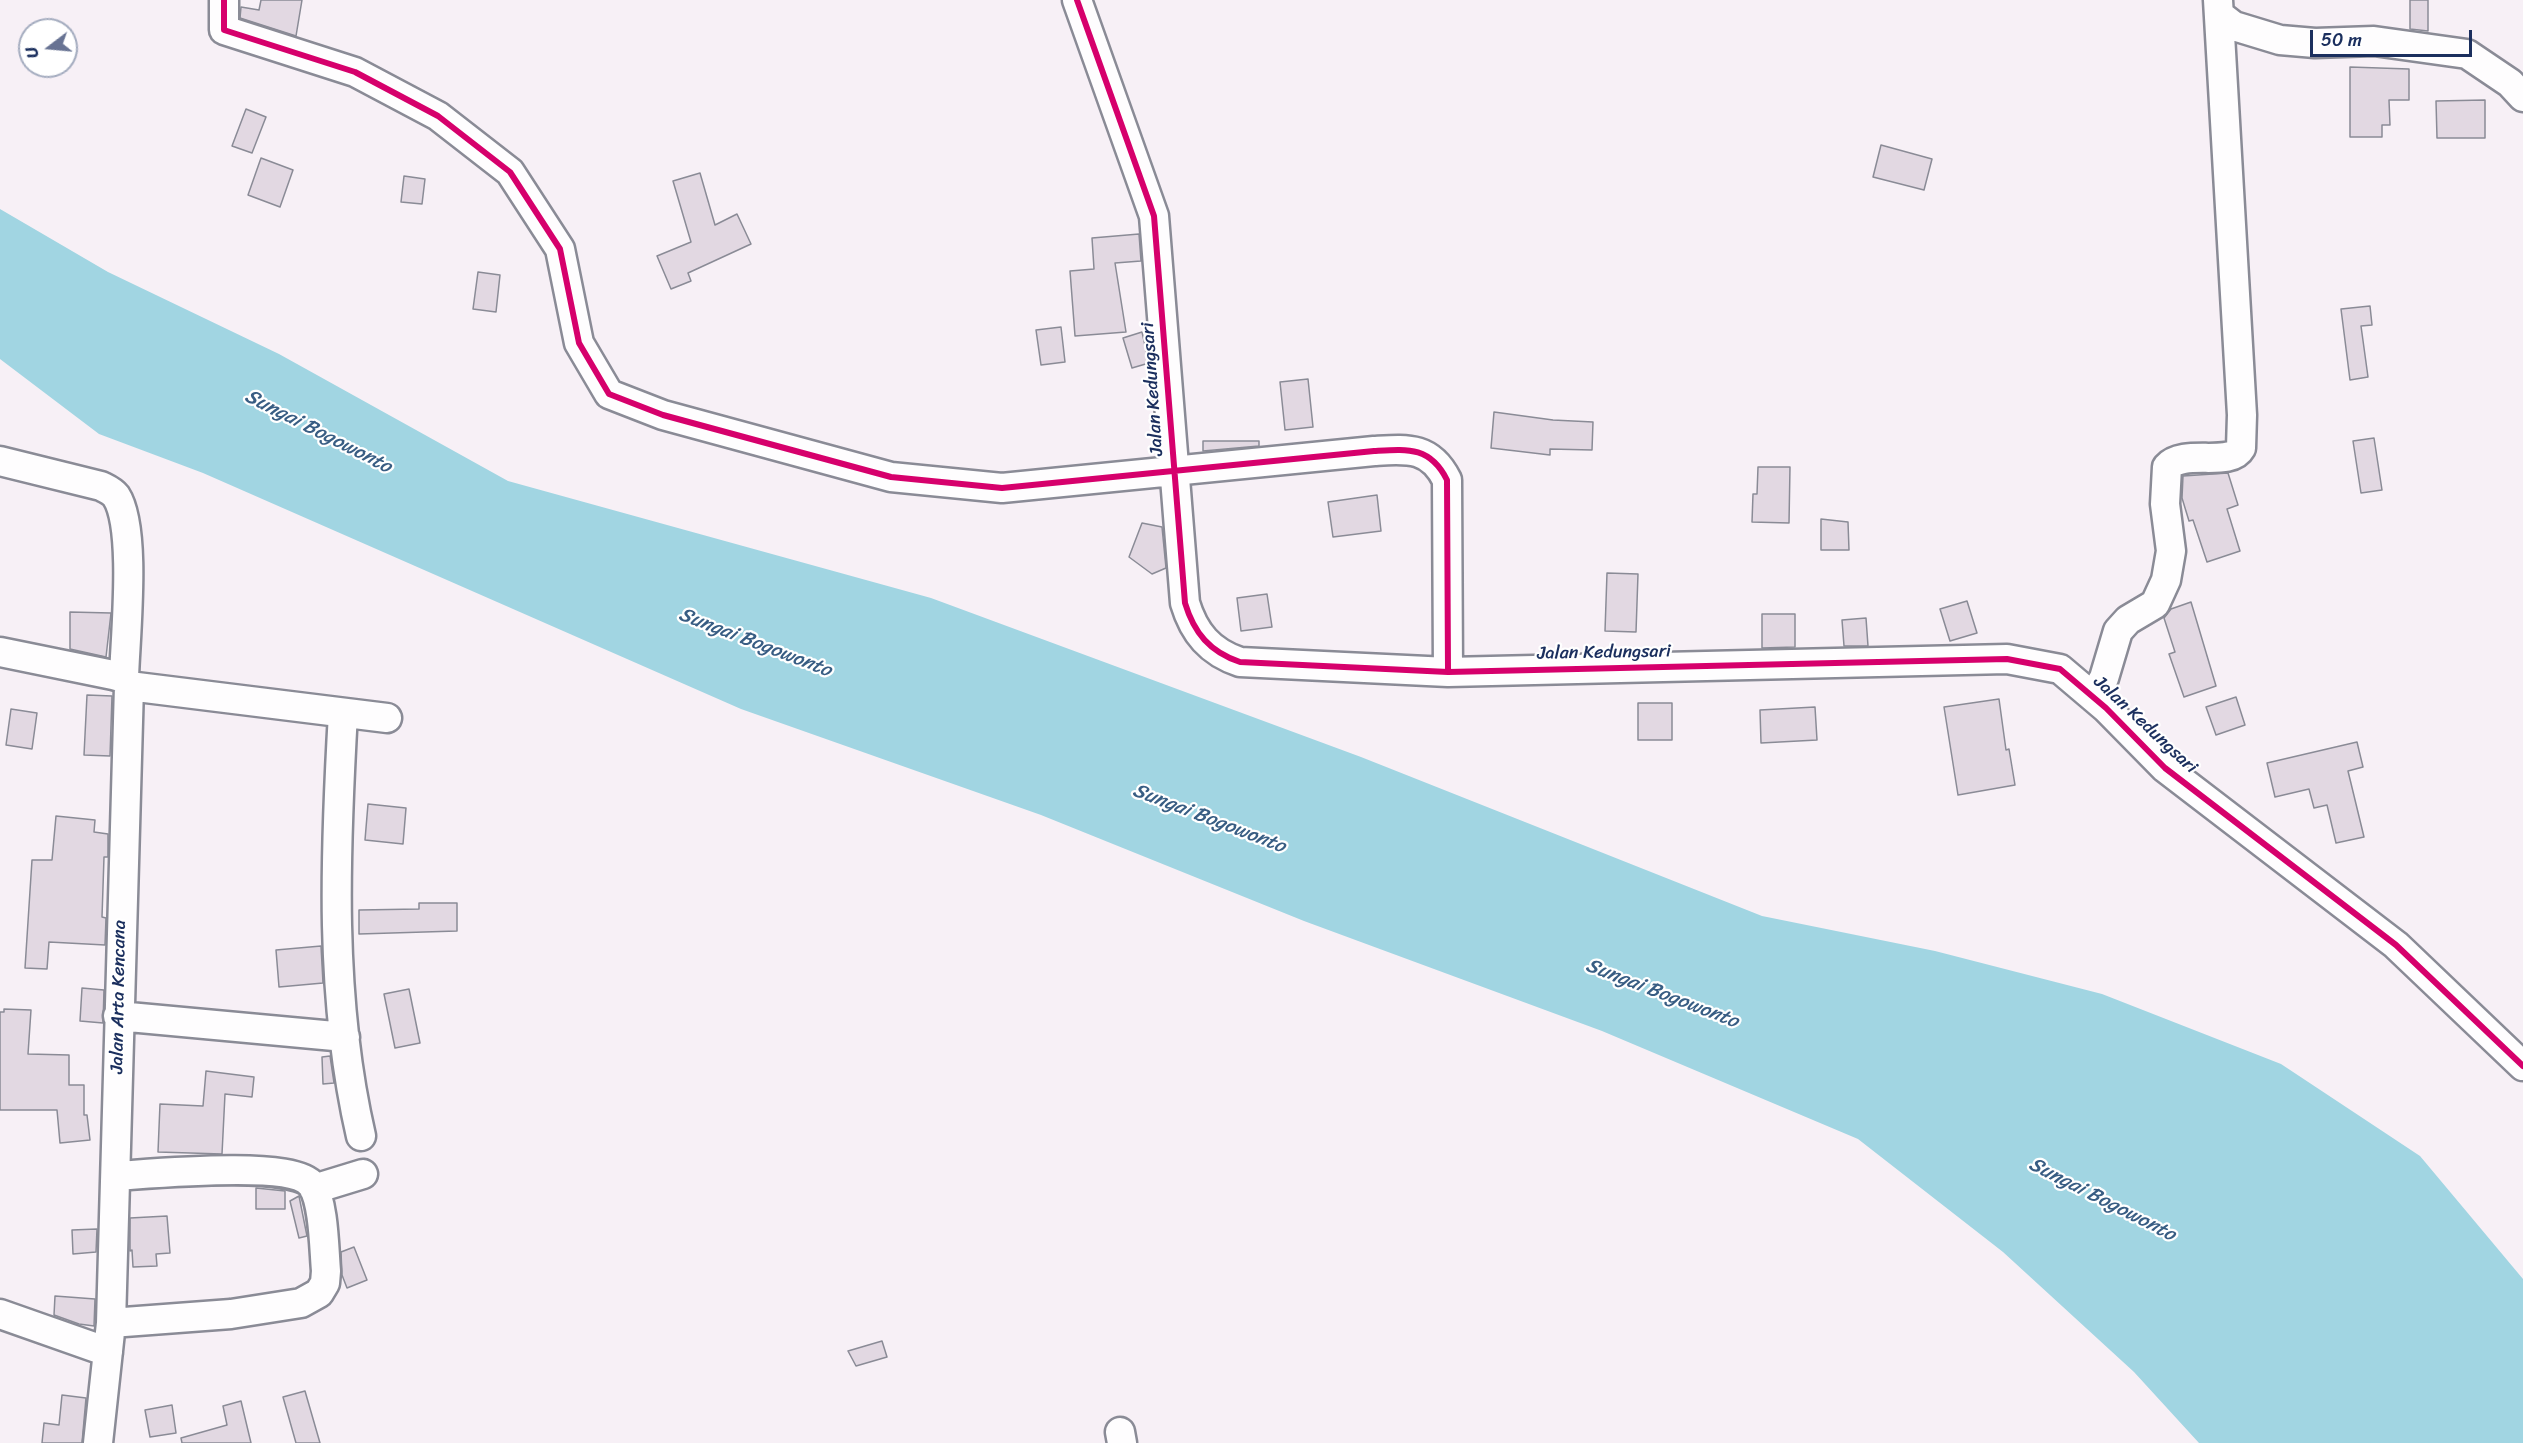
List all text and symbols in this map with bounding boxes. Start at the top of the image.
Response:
north arrow [18,18,78,78]
scale bar [2313,18,2475,56]
text: 50 m [2321,24,2362,56]
text: U [17,43,48,62]
street label: Jalan Kedungsari [1138,322,1168,456]
water label: Sungai Bogowonto [241,385,395,479]
water label: Sungai Bogowonto [675,603,835,683]
street label: Jalan Kedungsari [1537,641,1671,665]
street label: Jalan Kedungsari [2089,671,2201,779]
water label: Sungai Bogowonto [1129,779,1289,859]
street label: Jalan Arta Kencana [107,920,131,1074]
water label: Sungai Bogowonto [1582,954,1742,1034]
water label: Sungai Bogowonto [2025,1153,2179,1247]

